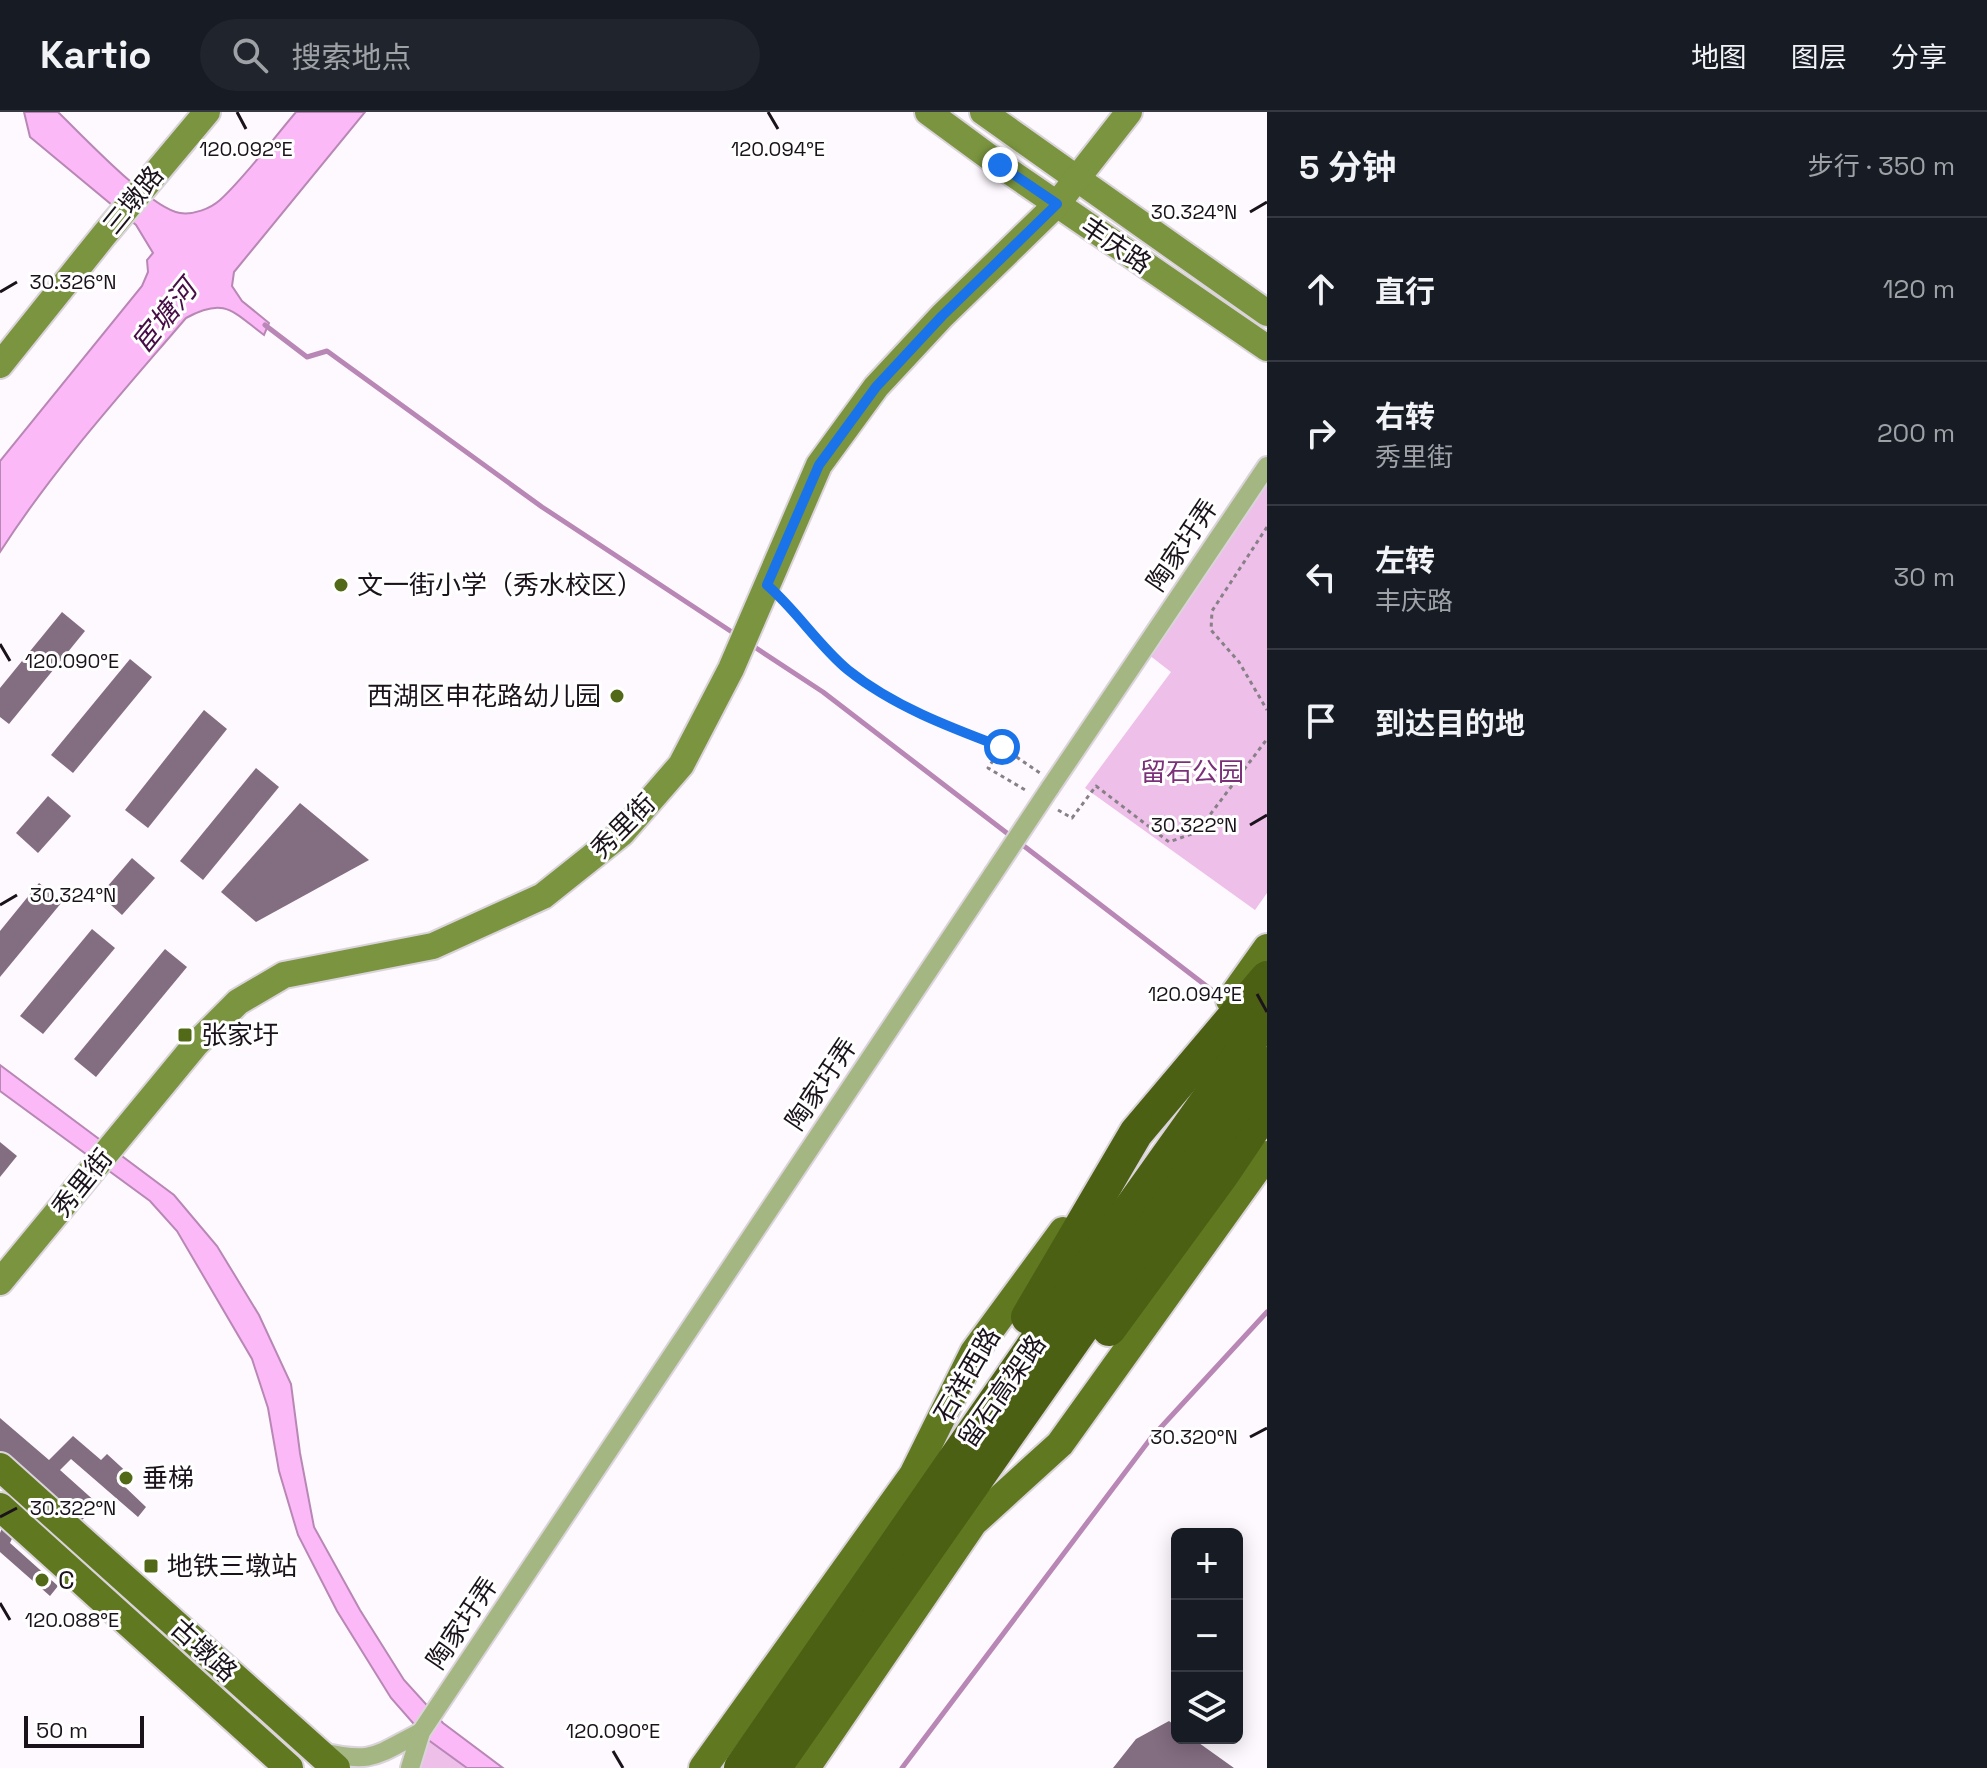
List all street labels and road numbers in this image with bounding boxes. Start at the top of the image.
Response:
street label: 三墩路 [95,159,171,241]
street label: 丰庆路 [1074,209,1158,281]
street label: 陶家圩弄 [1139,492,1225,598]
street label: 秀里街 [583,786,663,866]
street label: 陶家圩弄 [778,1031,864,1137]
street label: 秀里街 [44,1142,120,1224]
street label: 石祥西路 [926,1321,1008,1429]
street label: 留石高架路 [951,1328,1053,1454]
street label: 陶家圩弄 [419,1570,505,1676]
street label: 古墩路 [164,1611,244,1689]

